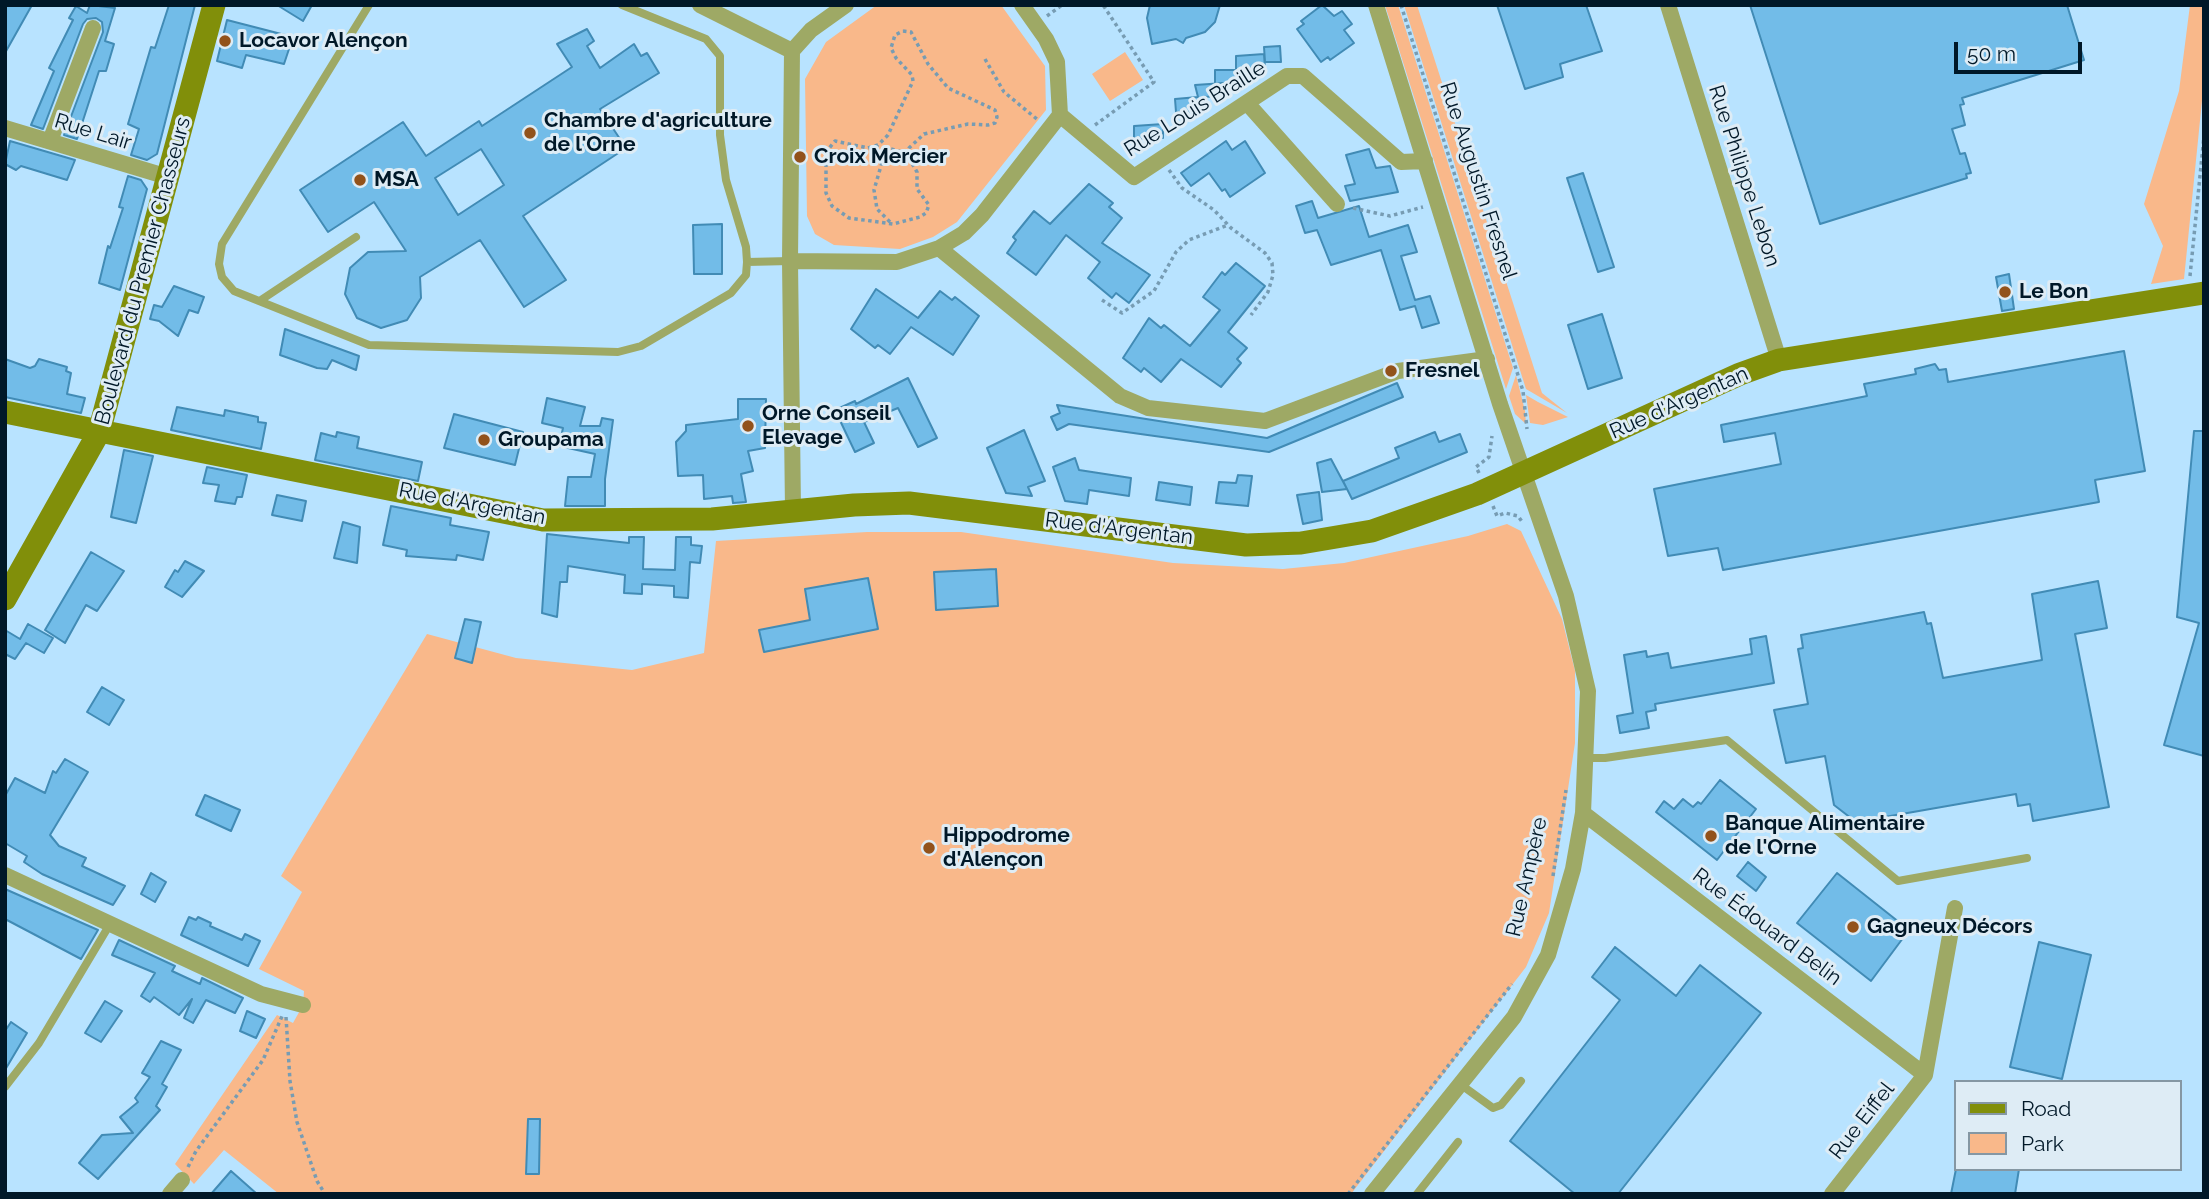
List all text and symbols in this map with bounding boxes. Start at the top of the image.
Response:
place label: Locavor Alençon [239,28,408,54]
scale bar [1957,28,2085,72]
marker: Locavor Alençon [217,33,233,49]
text: 50 m [1967,41,2016,66]
street label: Rue Louis Braille [1120,55,1270,163]
street label: Rue Augustin Fresnel [1434,79,1522,283]
street label: Rue Philippe Lebon [1703,82,1785,270]
street label: Rue Lair [51,108,135,156]
place label: Chambre d'agriculture de l'Orne [544,108,772,158]
street label: Boulevard du Premier Chasseurs [90,114,196,428]
marker: Chambre d'agriculture de l'Orne [522,125,538,141]
place label: Croix Mercier [814,144,947,170]
marker: Croix Mercier [792,149,808,165]
place label: MSA [374,167,419,193]
marker: MSA [352,172,368,188]
place label: Le Bon [2019,279,2088,305]
marker: Le Bon [1997,284,2013,300]
place label: Fresnel [1405,358,1479,384]
street label: Rue d'Argentan [1606,361,1752,445]
marker: Fresnel [1383,363,1399,379]
place label: Orne Conseil Elevage [762,401,891,451]
marker: Orne Conseil Elevage [740,418,756,434]
place label: Groupama [498,427,604,453]
marker: Groupama [476,432,492,448]
street label: Rue d'Argentan [396,477,548,531]
street label: Rue d'Argentan [1044,507,1194,551]
place label: Banque Alimentaire de l'Orne [1725,811,1925,861]
street label: Rue Ampère [1501,815,1553,939]
place label: Hippodrome d'Alençon [943,823,1070,873]
marker: Banque Alimentaire de l'Orne [1703,828,1719,844]
marker: Hippodrome d'Alençon [921,840,937,856]
street label: Rue Édouard Belin [1688,863,1846,991]
place label: Gagneux Décors [1867,914,2033,940]
marker: Gagneux Décors [1845,919,1861,935]
street label: Rue Eiffel [1824,1077,1900,1165]
legend [1954,1080,2181,1171]
text: Road [2021,1096,2071,1121]
text: Park [2021,1131,2064,1156]

